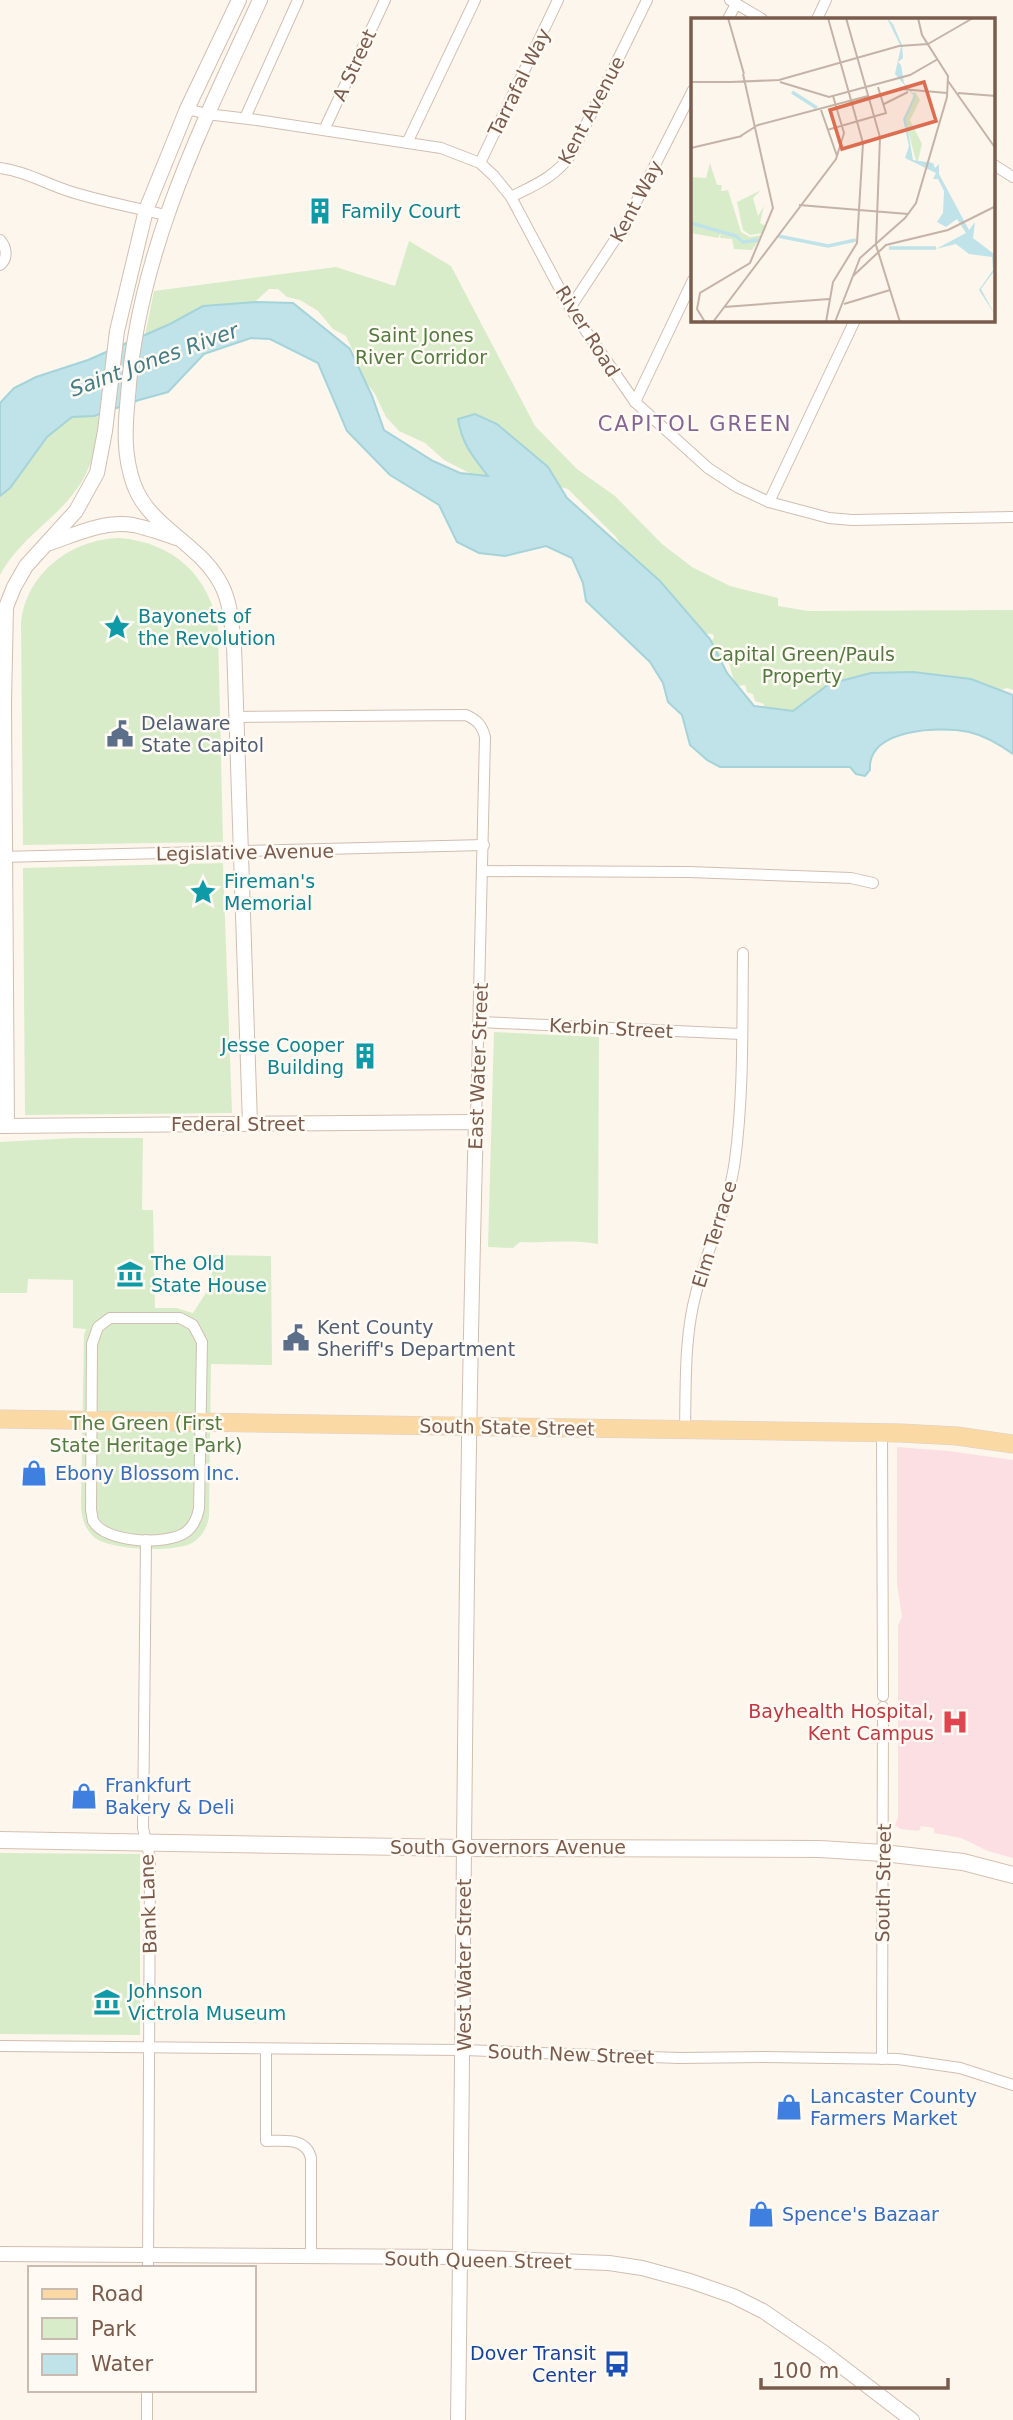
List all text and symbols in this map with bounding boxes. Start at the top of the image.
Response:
inset map [691,18,996,322]
street label: Tarrafal Way [483,25,555,140]
street label: A Street [328,26,380,104]
street label: Kent Avenue [553,52,629,168]
street label: Kent Way [605,156,667,246]
building icon: Family Court [305,196,335,226]
place label: Family Court [341,200,460,222]
street label: River Road [551,282,625,380]
water label: Saint Jones River [66,318,243,402]
park label: Saint Jones River Corridor [355,324,487,368]
district label: CAPITOL GREEN [598,412,792,436]
place label: Bayonets of the Revolution [138,605,276,649]
place icon: Bayonets of the Revolution [102,612,132,642]
park label: Capital Green/Pauls Property [709,643,895,687]
place label: Delaware State Capitol [141,712,264,756]
public building icon: Delaware State Capitol [105,719,135,749]
street label: Legislative Avenue [156,839,334,865]
place label: Fireman's Memorial [224,870,315,914]
place icon: Fireman's Memorial [188,877,218,907]
street label: East Water Street [464,982,492,1150]
street label: Kerbin Street [548,1014,674,1042]
place label: Jesse Cooper Building [220,1034,344,1078]
building icon: Jesse Cooper Building [350,1041,380,1071]
street label: Federal Street [171,1113,305,1135]
street label: Elm Terrace [687,1178,741,1290]
place label: The Old State House [150,1252,267,1296]
museum icon: The Old State House [115,1259,145,1289]
place label: Kent County Sheriff's Department [317,1316,515,1360]
public building icon: Kent County Sheriff's Department [281,1323,311,1353]
park label: The Green (First State Heritage Park) [50,1412,242,1456]
street label: South State Street [419,1414,595,1440]
shop icon: Ebony Blossom Inc. [19,1458,49,1488]
place label: Ebony Blossom Inc. [55,1462,240,1484]
place label: Bayhealth Hospital, Kent Campus [748,1700,934,1744]
hospital icon: Bayhealth Hospital, Kent Campus [940,1707,970,1737]
place label: Frankfurt Bakery & Deli [105,1774,235,1818]
shop icon: Frankfurt Bakery & Deli [69,1781,99,1811]
street label: South Street [871,1823,895,1943]
street label: South Governors Avenue [390,1836,626,1858]
street label: Bank Lane [135,1854,161,1954]
street label: West Water Street [453,1879,475,2051]
place label: Johnson Victrola Museum [127,1980,286,2024]
museum icon: Johnson Victrola Museum [92,1987,122,2017]
street label: South New Street [487,2040,655,2068]
place label: Lancaster County Farmers Market [810,2085,977,2129]
shop icon: Lancaster County Farmers Market [774,2092,804,2122]
shop icon: Spence's Bazaar [746,2199,776,2229]
place label: Spence's Bazaar [782,2203,939,2225]
street label: South Queen Street [384,2247,572,2273]
legend [28,2266,256,2392]
text: Road [91,2282,144,2306]
text: Park [91,2317,137,2341]
place label: Dover Transit Center [470,2342,596,2386]
scale bar [761,2346,948,2390]
bus stop icon: Dover Transit Center [602,2349,632,2379]
text: Water [91,2352,153,2376]
text: 100 m [772,2359,839,2383]

